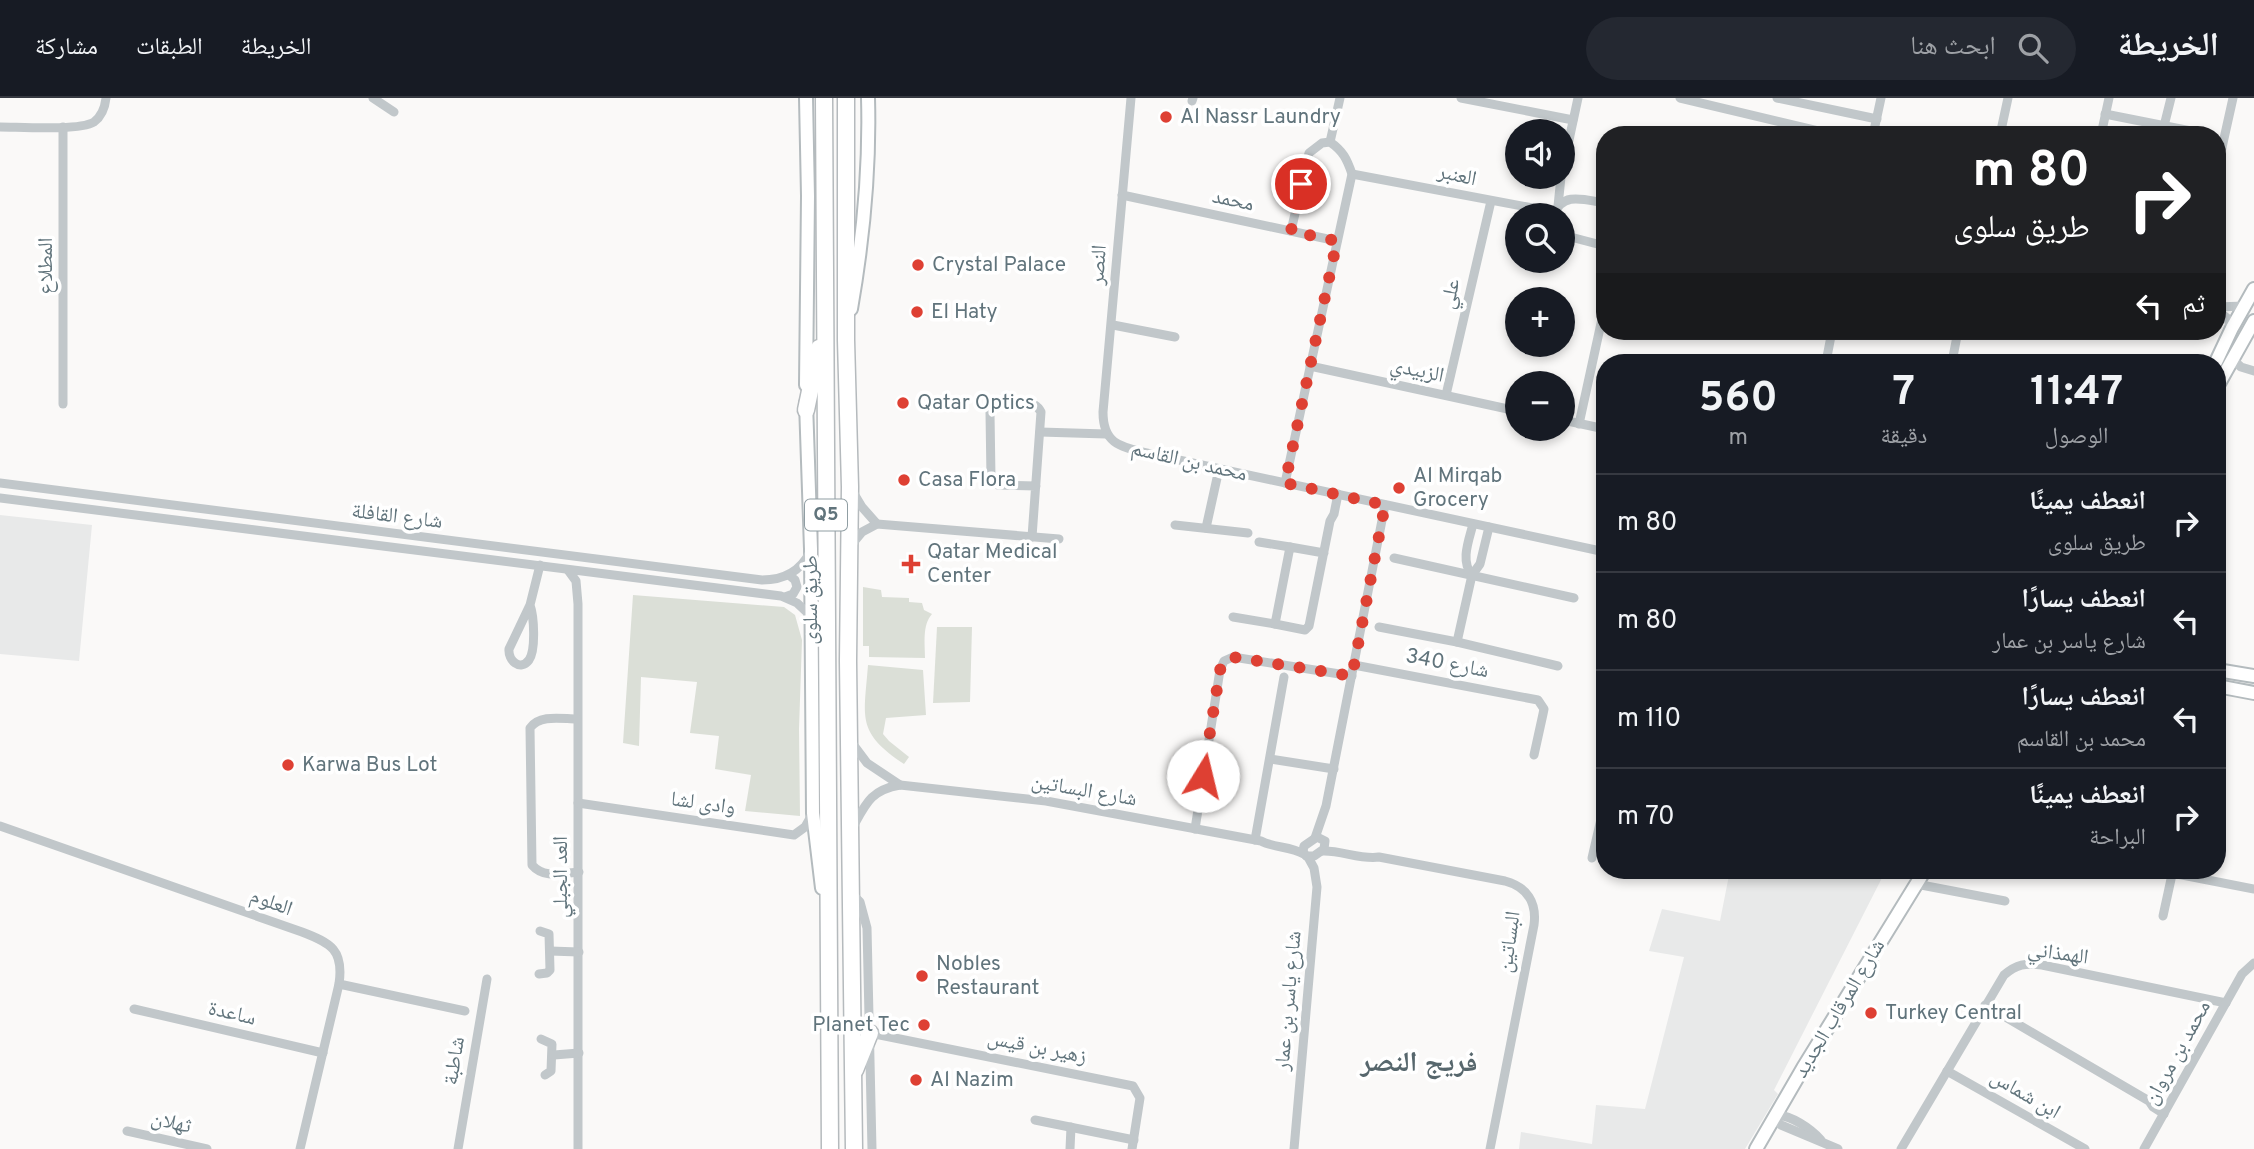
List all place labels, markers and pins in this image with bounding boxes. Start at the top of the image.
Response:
place label: Al Nassr Laundry [1180,104,1341,131]
marker: Al Nassr Laundry [1158,109,1174,125]
pin [1271,154,1331,214]
place label: Crystal Palace [932,252,1066,279]
marker: Crystal Palace [910,257,926,273]
place label: El Haty [931,299,998,326]
marker: El Haty [909,304,925,320]
place label: Qatar Optics [917,390,1035,417]
marker: Qatar Optics [895,395,911,411]
place label: Al Mirqab Grocery [1413,463,1502,514]
place label: Casa Flora [918,467,1016,494]
marker: Casa Flora [896,472,912,488]
marker: Al Mirqab Grocery [1391,480,1407,496]
place label: Qatar Medical Center [927,539,1057,590]
marker: Qatar Medical Center [901,554,921,574]
place label: Karwa Bus Lot [302,752,437,779]
marker: Karwa Bus Lot [280,757,296,773]
place label: Nobles Restaurant [936,951,1039,1002]
marker: Nobles Restaurant [914,968,930,984]
place label: Turkey Central [1885,1000,2022,1027]
marker: Turkey Central [1863,1005,1879,1021]
place label: Planet Tec [812,1012,910,1039]
marker: Planet Tec [916,1017,932,1033]
place label: Al Nazim [930,1067,1014,1094]
marker: Al Nazim [908,1072,924,1088]

